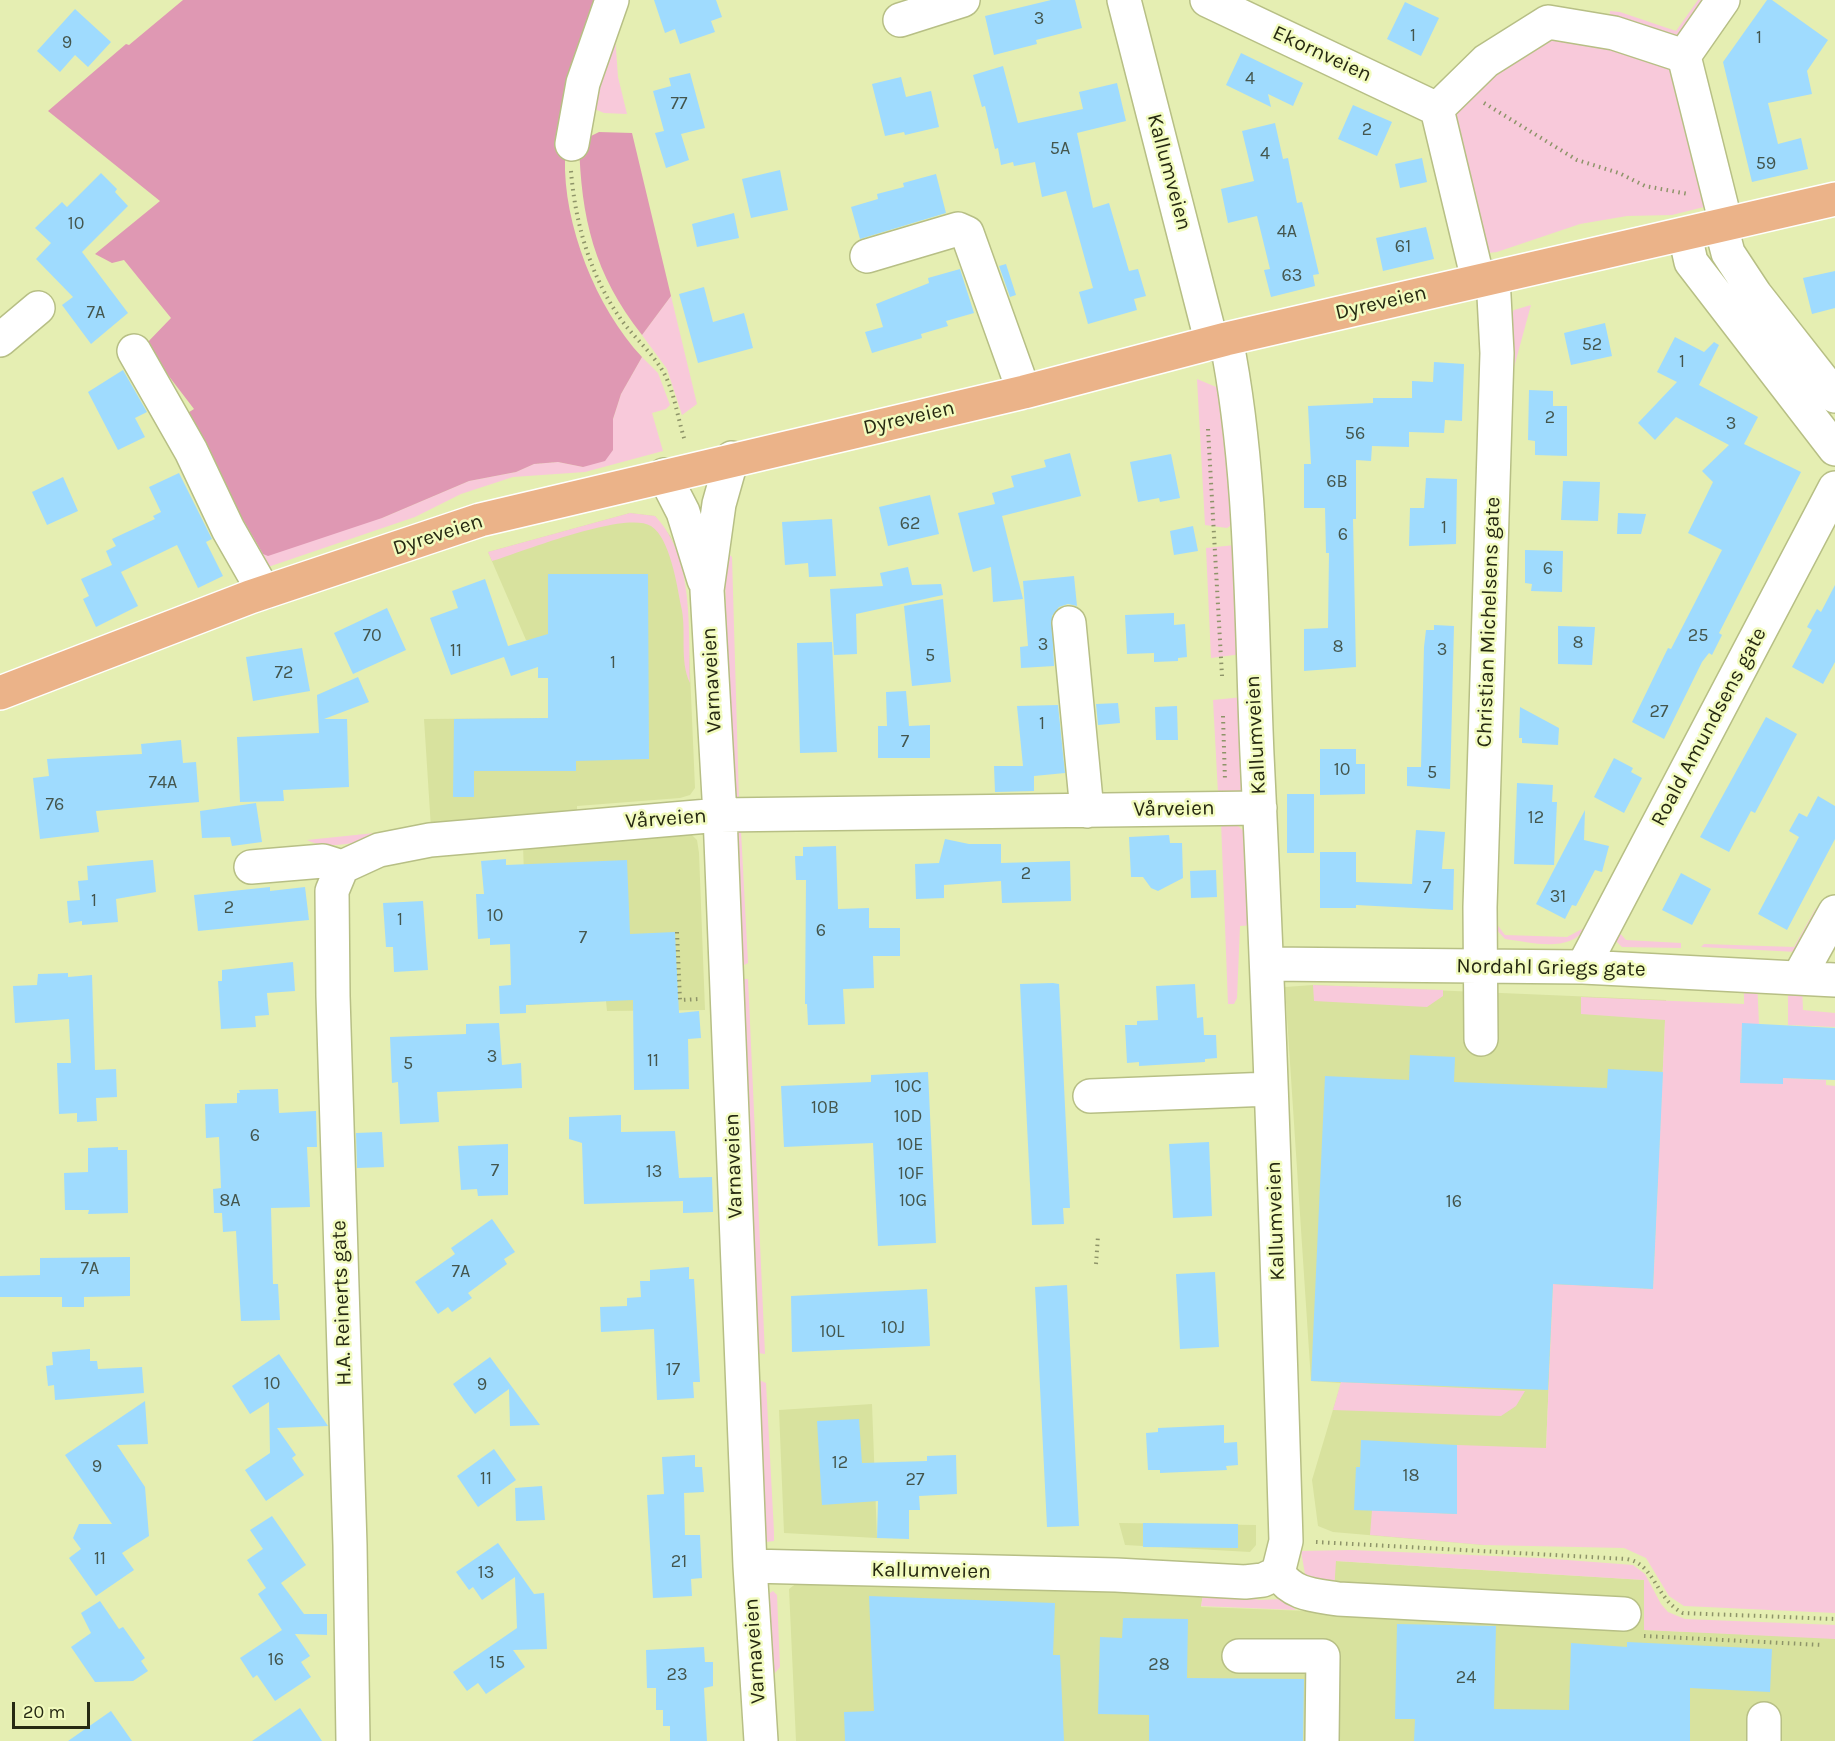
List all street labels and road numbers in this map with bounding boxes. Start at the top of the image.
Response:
street label: Ekornveien [1268,20,1376,88]
street label: Kallumveien [1141,111,1197,233]
street label: Dyreveien [1333,280,1429,326]
street label: Dyreveien [861,395,957,441]
street label: Christian Michelsens gate [1472,496,1506,748]
street label: Dyreveien [390,509,486,561]
street label: Roald Amundsens gate [1646,623,1772,831]
street label: Varnaveien [697,627,727,733]
street label: Kallumveien [1240,675,1272,795]
street label: Vårveien [1133,796,1215,822]
street label: Vårveien [625,804,707,834]
street label: Nordahl Griegs gate [1456,954,1646,982]
street label: Varnaveien [720,1113,748,1219]
street label: Kallumveien [1261,1161,1291,1281]
street label: H.A. Reinerts gate [327,1220,357,1386]
street label: Kallumveien [871,1557,991,1585]
street label: Varnaveien [739,1597,771,1705]

